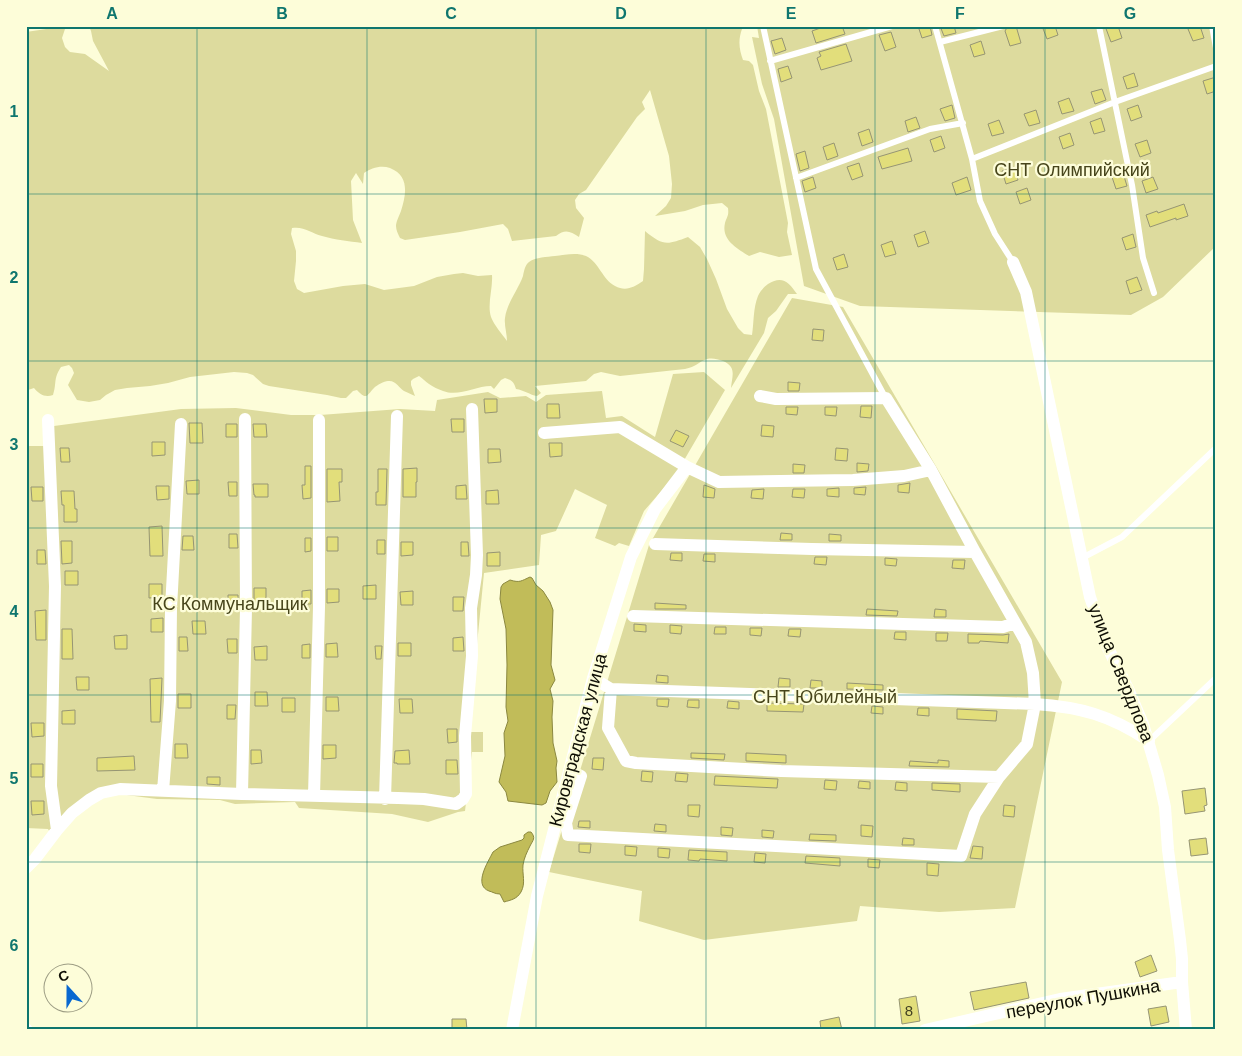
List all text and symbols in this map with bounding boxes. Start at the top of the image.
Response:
text: A [106,5,118,22]
text: B [276,5,288,22]
text: C [445,5,457,22]
text: D [615,5,627,22]
text: E [786,5,797,22]
text: F [955,5,965,22]
text: G [1124,5,1136,22]
text: 1 [10,103,19,120]
park label: СНТ Олимпийский [994,160,1150,180]
text: 2 [10,269,19,286]
text: 3 [10,436,19,453]
park label: КС Коммунальщик [152,594,308,614]
street label: улица Свердлова [1084,601,1158,746]
text: 4 [10,603,19,620]
street label: Кировградская улица [545,650,611,829]
park label: СНТ Юбилейный [753,687,897,707]
text: 5 [10,770,19,787]
text: 6 [10,937,19,954]
north arrow [42,964,92,1014]
text: С [56,967,71,985]
street label: переулок Пушкина [1004,975,1163,1022]
house number: 8 [905,1002,913,1019]

